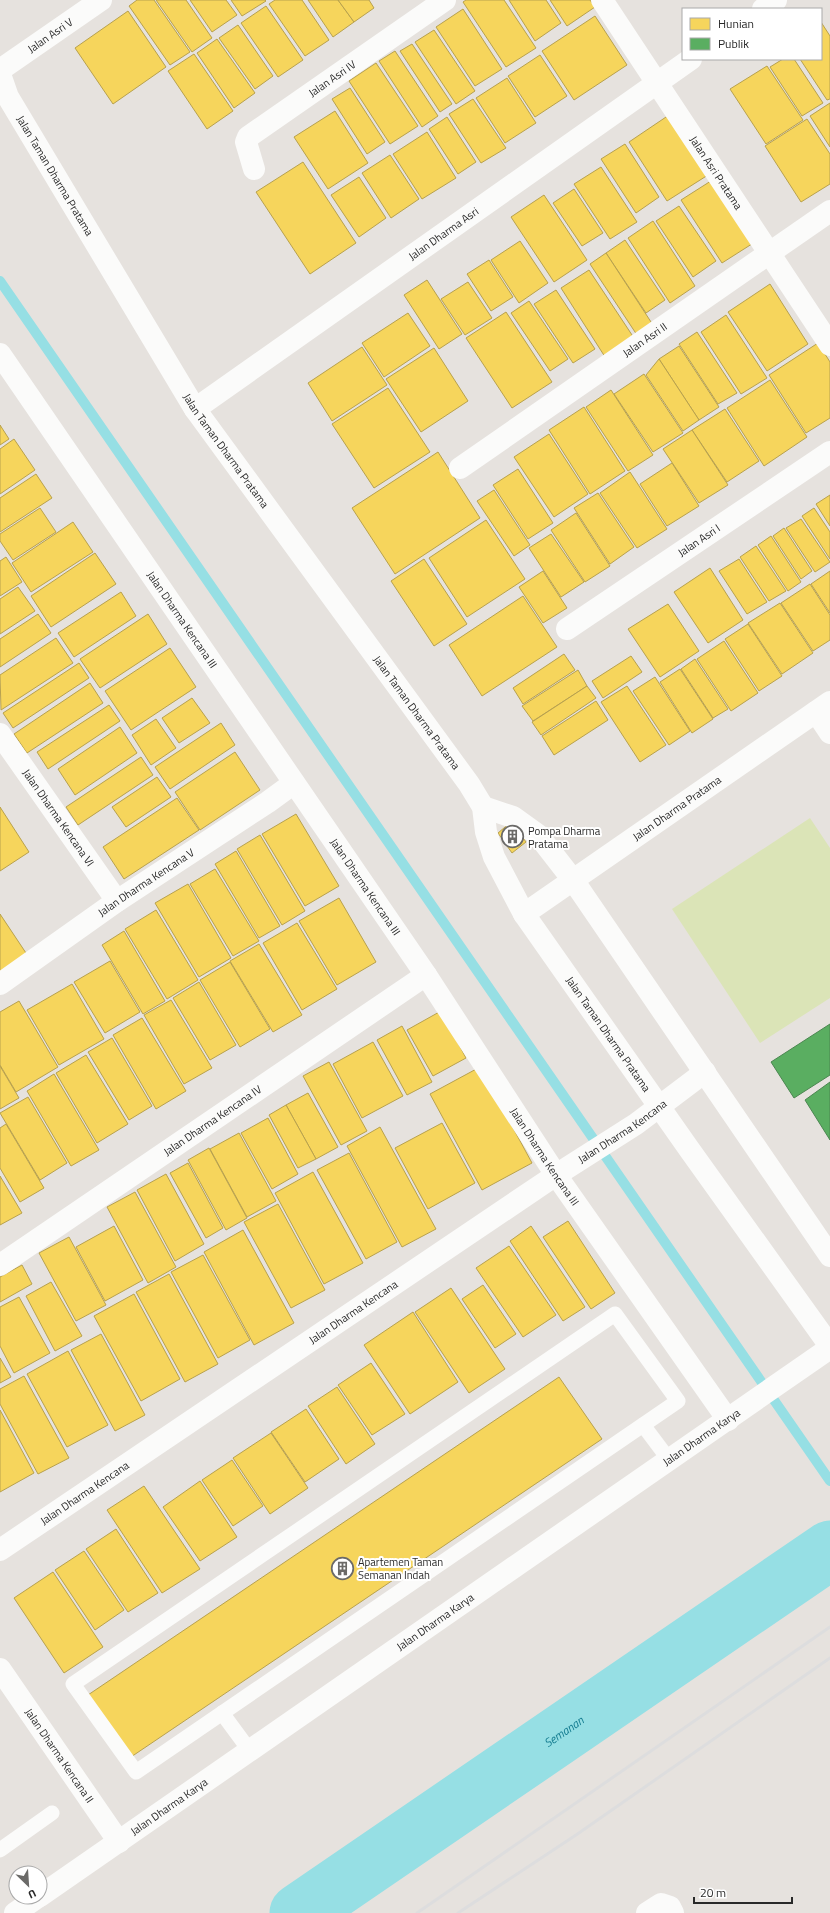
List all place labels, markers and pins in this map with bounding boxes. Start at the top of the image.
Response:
place label: Pompa Dharma Pratama [528,823,601,852]
building icon: Pompa Dharma Pratama [499,824,525,850]
place label: Apartemen Taman Semanan Indah [358,1554,443,1583]
building icon: Apartemen Taman Semanan Indah [330,1555,356,1581]

